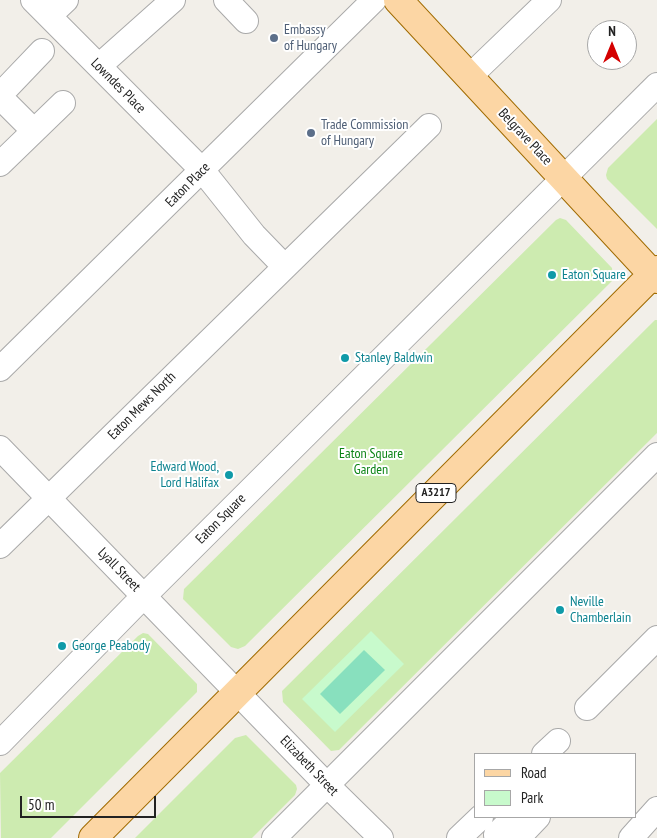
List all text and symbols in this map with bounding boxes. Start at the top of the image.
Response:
north arrow [587,20,637,70]
place label: Embassy of Hungary [284,22,337,54]
text: N [608,22,616,40]
marker: Embassy of Hungary [268,32,280,44]
street label: Lowndes Place [87,55,149,117]
street label: Belgrave Place [495,105,555,169]
place label: Trade Commission of Hungary [321,117,408,150]
marker: Trade Commission of Hungary [305,127,317,139]
street label: Eaton Place [162,159,214,211]
place label: Eaton Square [562,267,626,283]
marker: Eaton Square [546,269,558,281]
place label: Stanley Baldwin [355,350,433,366]
marker: Stanley Baldwin [339,352,351,364]
street label: Eaton Mews North [105,369,179,443]
park label: Eaton Square Garden [339,446,403,478]
place label: Edward Wood, Lord Halifax [151,459,219,492]
marker: Edward Wood, Lord Halifax [223,469,235,481]
road number: A3217 [416,483,456,502]
street label: Eaton Square [192,490,250,548]
street label: Lyall Street [94,545,144,595]
place label: Neville Chamberlain [570,594,631,626]
marker: Neville Chamberlain [554,604,566,616]
place label: George Peabody [72,638,150,654]
marker: George Peabody [56,640,68,652]
street label: Elizabeth Street [276,733,342,799]
legend [474,753,637,818]
text: Road [521,763,547,782]
scale bar [22,786,159,818]
text: Park [521,788,543,807]
text: 50 m [28,795,54,814]

